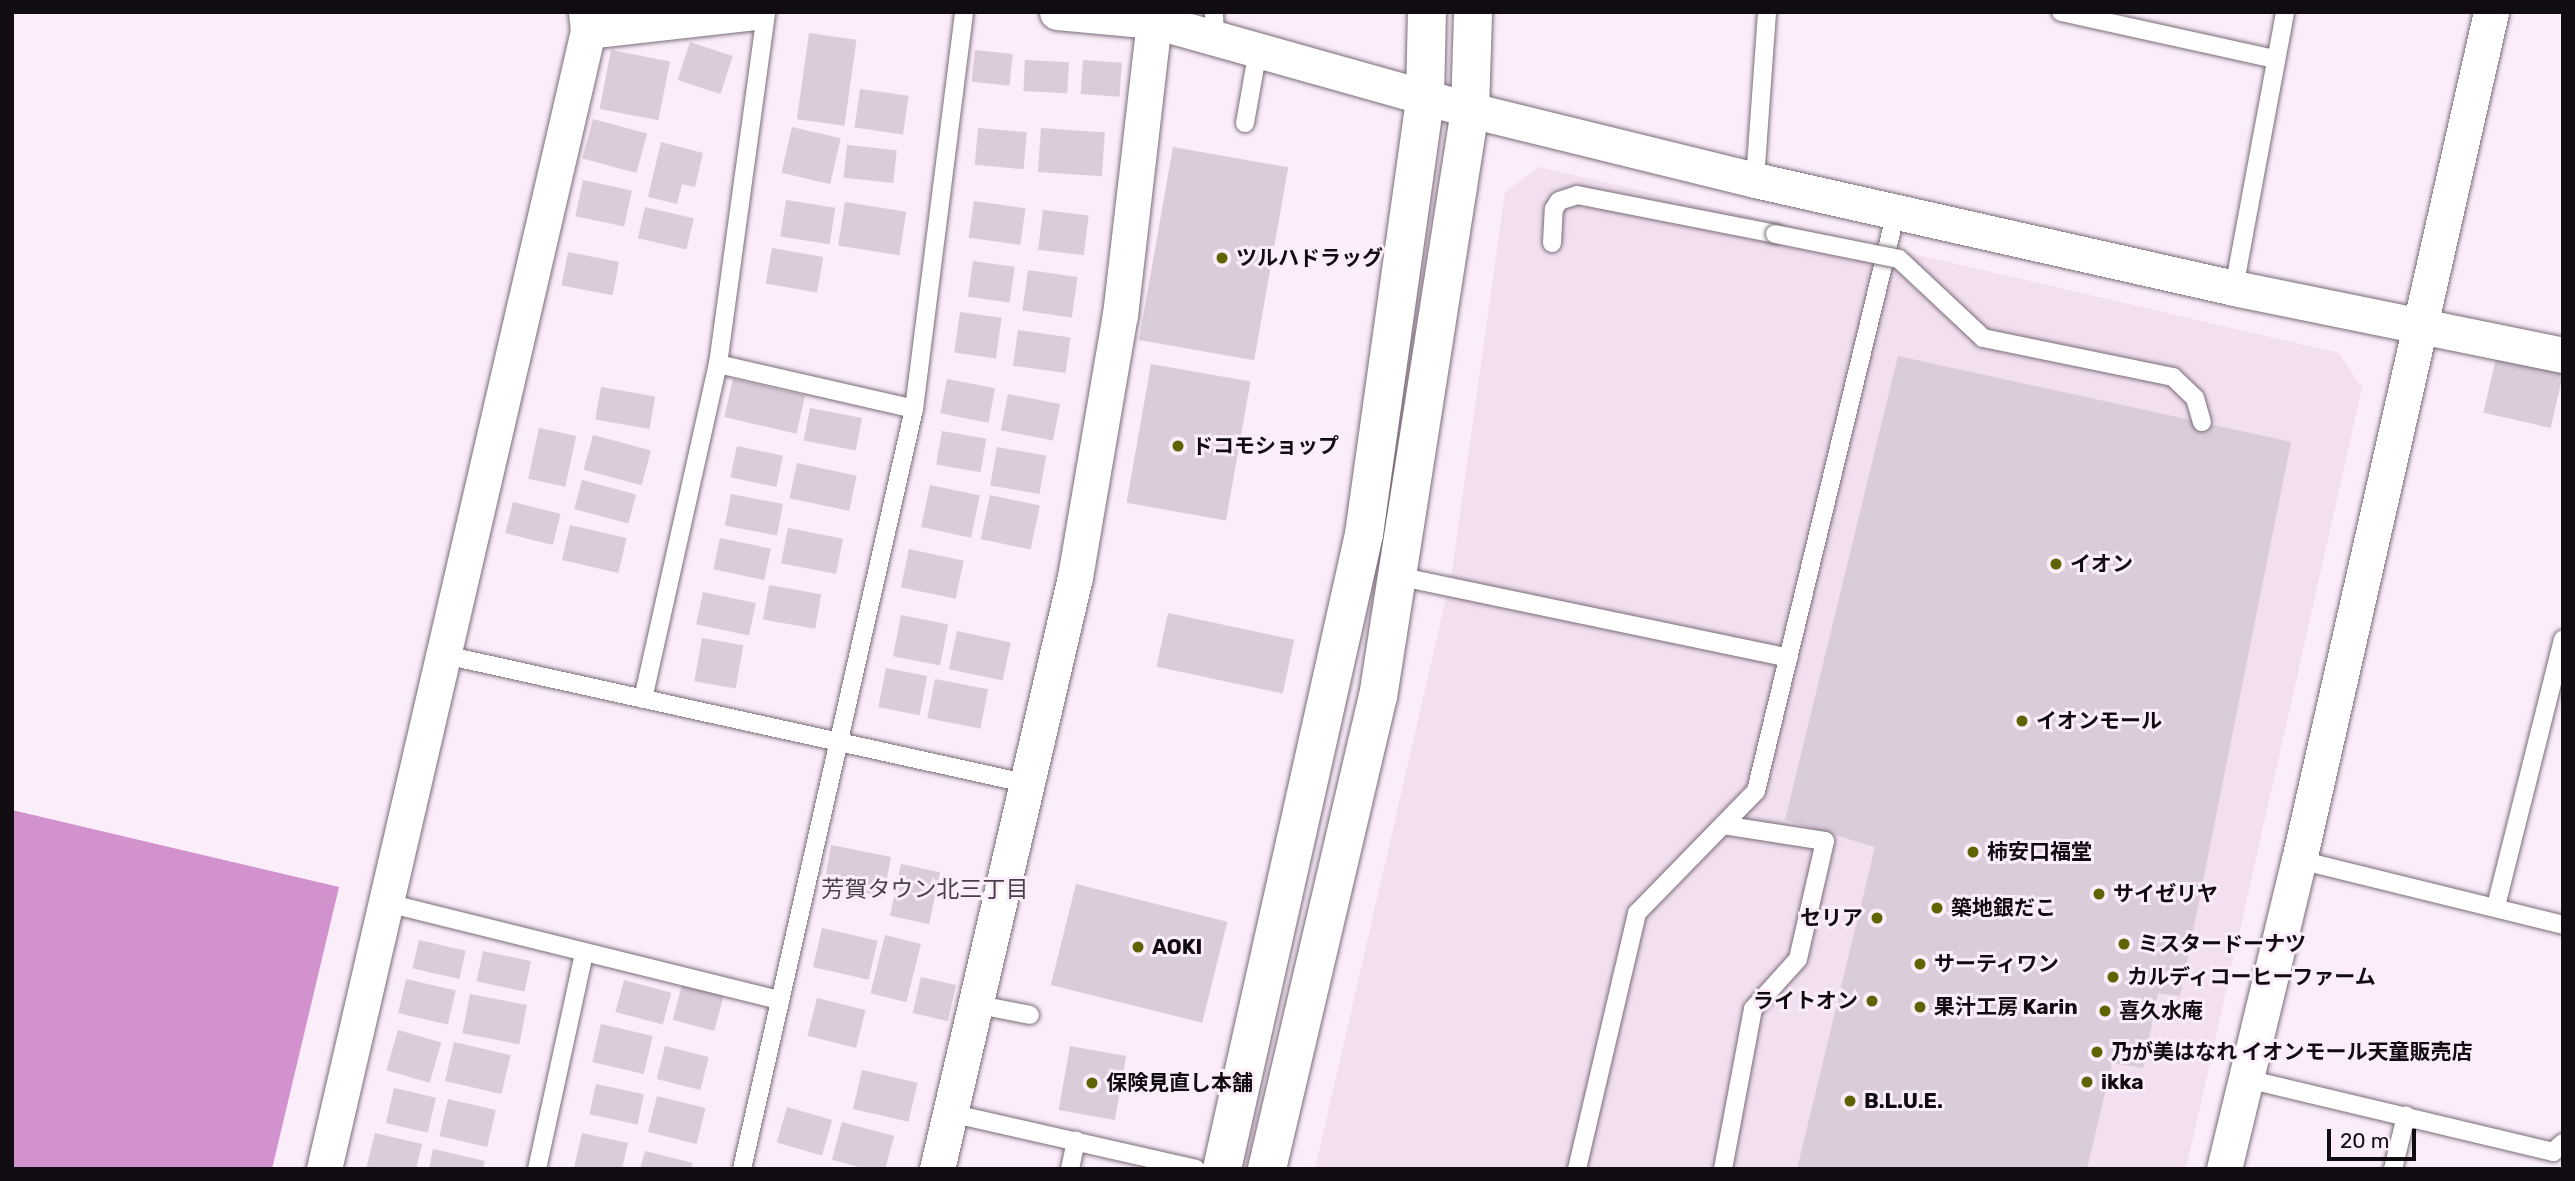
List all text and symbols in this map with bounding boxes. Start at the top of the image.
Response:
place label: ツルハドラッグ [1236,245,1383,271]
marker: ツルハドラッグ [1214,250,1230,266]
place label: ドコモショップ [1192,433,1339,459]
marker: ドコモショップ [1170,438,1186,454]
place label: イオン [2070,551,2133,577]
marker: イオン [2048,556,2064,572]
place label: イオンモール [2036,708,2162,734]
marker: イオンモール [2014,713,2030,729]
place label: 柿安口福堂 [1987,839,2092,865]
marker: 柿安口福堂 [1965,844,1981,860]
district label: 芳賀タウン北三丁目 [822,875,1028,903]
place label: サイゼリヤ [2113,881,2218,907]
marker: サイゼリヤ [2091,886,2107,902]
place label: 築地銀だこ [1951,895,2056,921]
marker: 築地銀だこ [1929,900,1945,916]
place label: セリア [1800,905,1863,931]
marker: セリア [1869,910,1885,926]
place label: ミスタードーナツ [2138,931,2306,957]
place label: AOKI [1152,934,1202,960]
marker: ミスタードーナツ [2116,936,2132,952]
marker: AOKI [1130,939,1146,955]
place label: サーティワン [1934,951,2060,977]
marker: サーティワン [1912,956,1928,972]
place label: カルディコーヒーファーム [2127,964,2379,990]
marker: カルディコーヒーファーム [2105,969,2121,985]
place label: ライトオン [1753,988,1858,1014]
marker: ライトオン [1864,993,1880,1009]
place label: 果汁工房 Karin [1934,994,2078,1020]
place label: 喜久水庵 [2119,998,2203,1024]
marker: 果汁工房 Karin [1912,999,1928,1015]
marker: 喜久水庵 [2097,1003,2113,1019]
place label: 乃が美はなれ イオンモール天童販売店 [2111,1039,2472,1065]
marker: 乃が美はなれ イオンモール天童販売店 [2089,1044,2105,1060]
place label: ikka [2101,1069,2144,1095]
place label: 保険見直し本舗 [1106,1070,1253,1096]
marker: ikka [2079,1074,2095,1090]
marker: 保険見直し本舗 [1084,1075,1100,1091]
place label: B.L.U.E. [1864,1088,1943,1114]
marker: B.L.U.E. [1842,1093,1858,1109]
scale bar [2330,1114,2419,1158]
text: 20 m [2340,1128,2389,1153]

